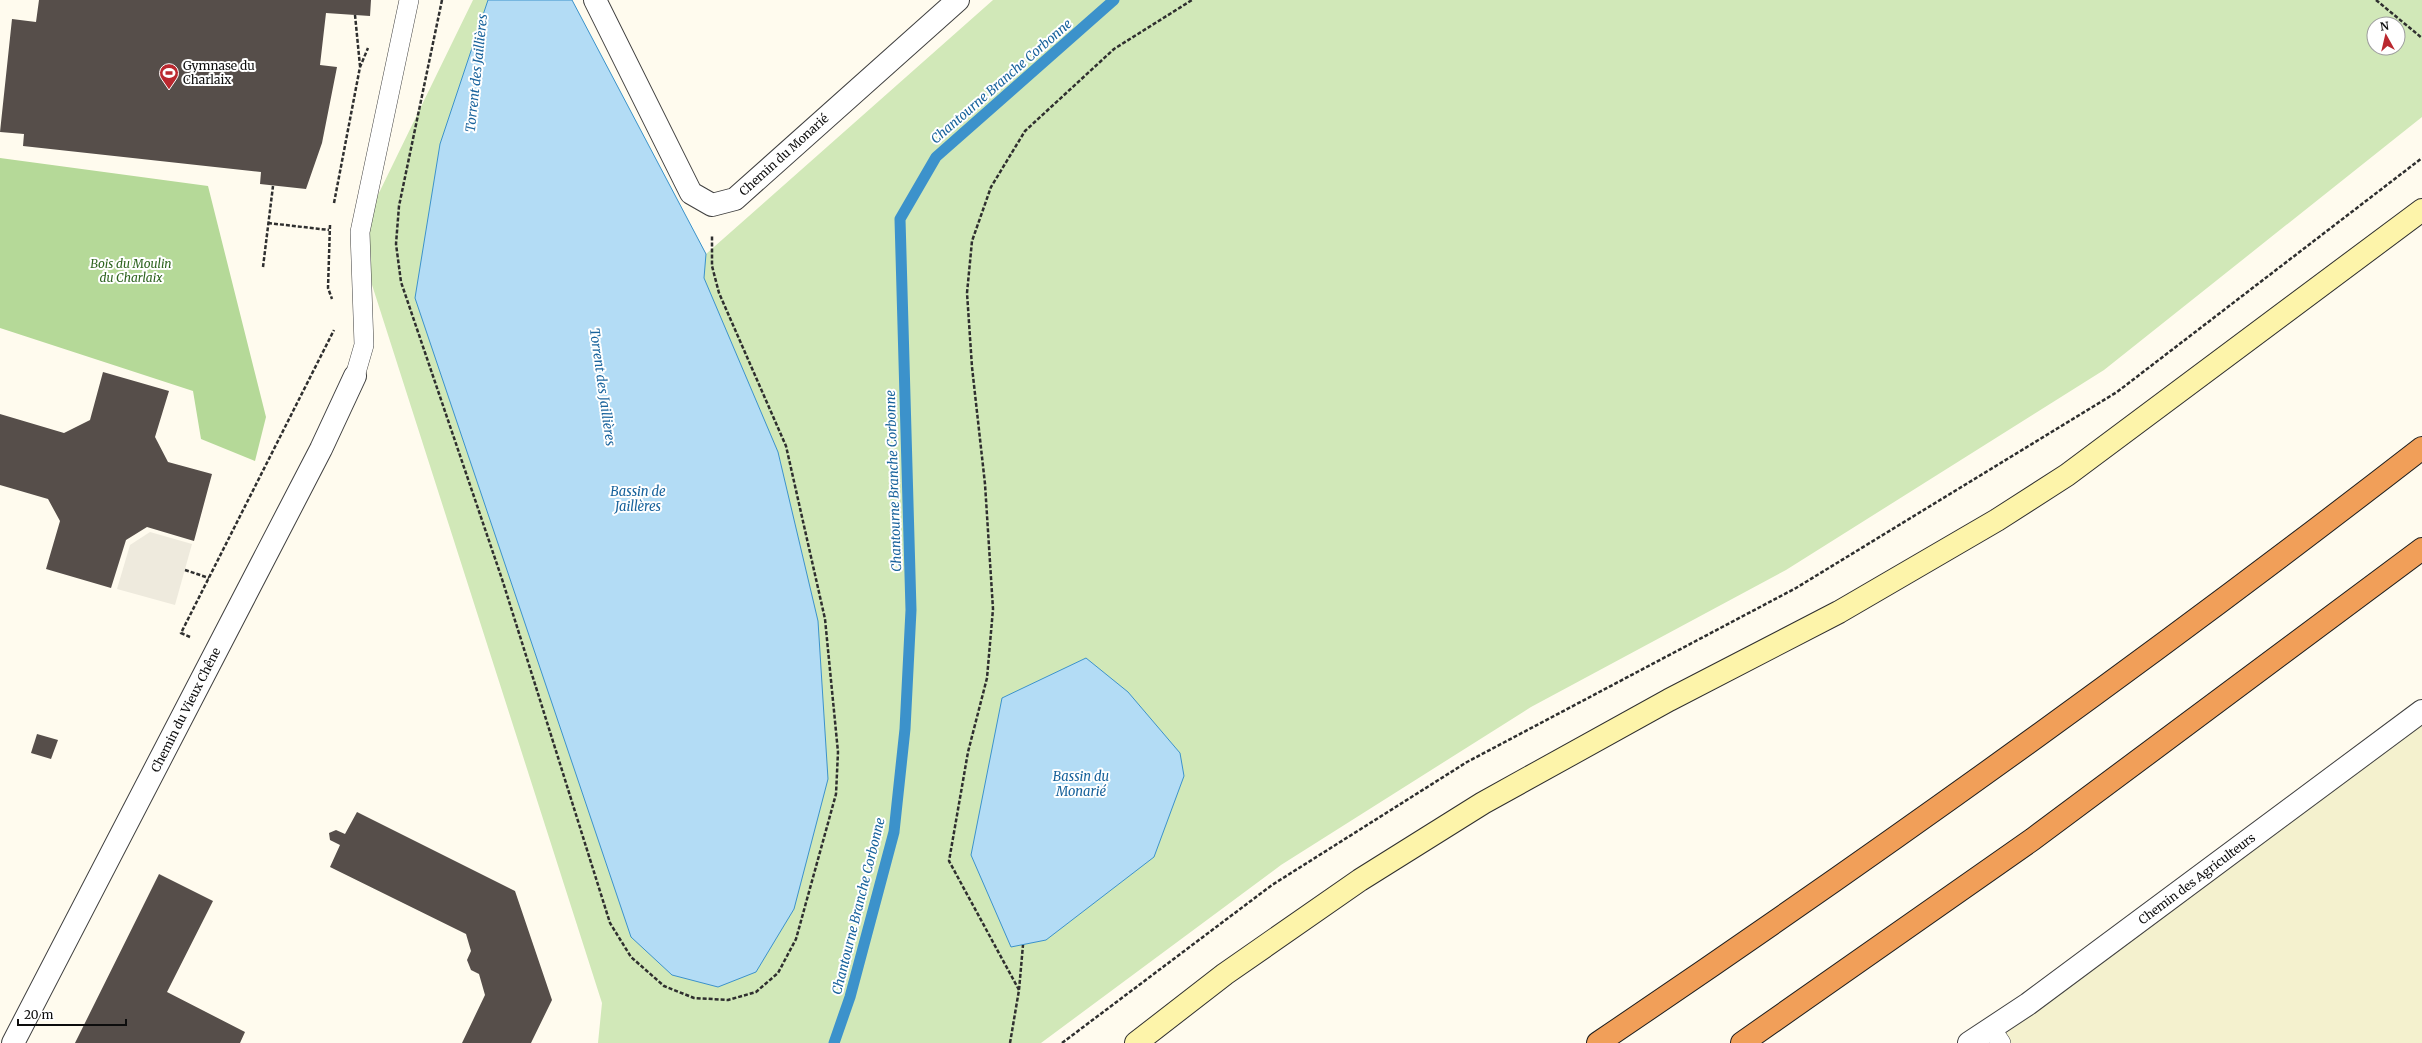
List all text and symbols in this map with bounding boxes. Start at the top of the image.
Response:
water label: Torrent des Jaillières [462,13,491,133]
water label: Chantourne Branche Corbonne [927,15,1076,147]
north arrow [2366,16,2406,56]
text: N [2379,19,2390,34]
place label: Gymnase du Charlaix [183,58,255,87]
sports icon: Gymnase du Charlaix [158,62,180,90]
street label: Chemin du Monarié [736,111,831,199]
park label: Bois du Moulin du Charlaix [90,256,172,285]
water label: Torrent des Jaillières [586,327,619,448]
water label: Chantourne Branche Corbonne [882,389,905,572]
water label: Bassin de Jaillères [610,483,666,515]
street label: Chemin du Vieux Chêne [148,645,224,775]
water label: Bassin du Monarié [1053,768,1110,800]
water label: Chantourne Branche Corbonne [828,816,889,996]
street label: Chemin des Agriculteurs [2135,830,2258,927]
scale bar [18,1001,126,1027]
text: 20 m [24,1007,53,1022]

